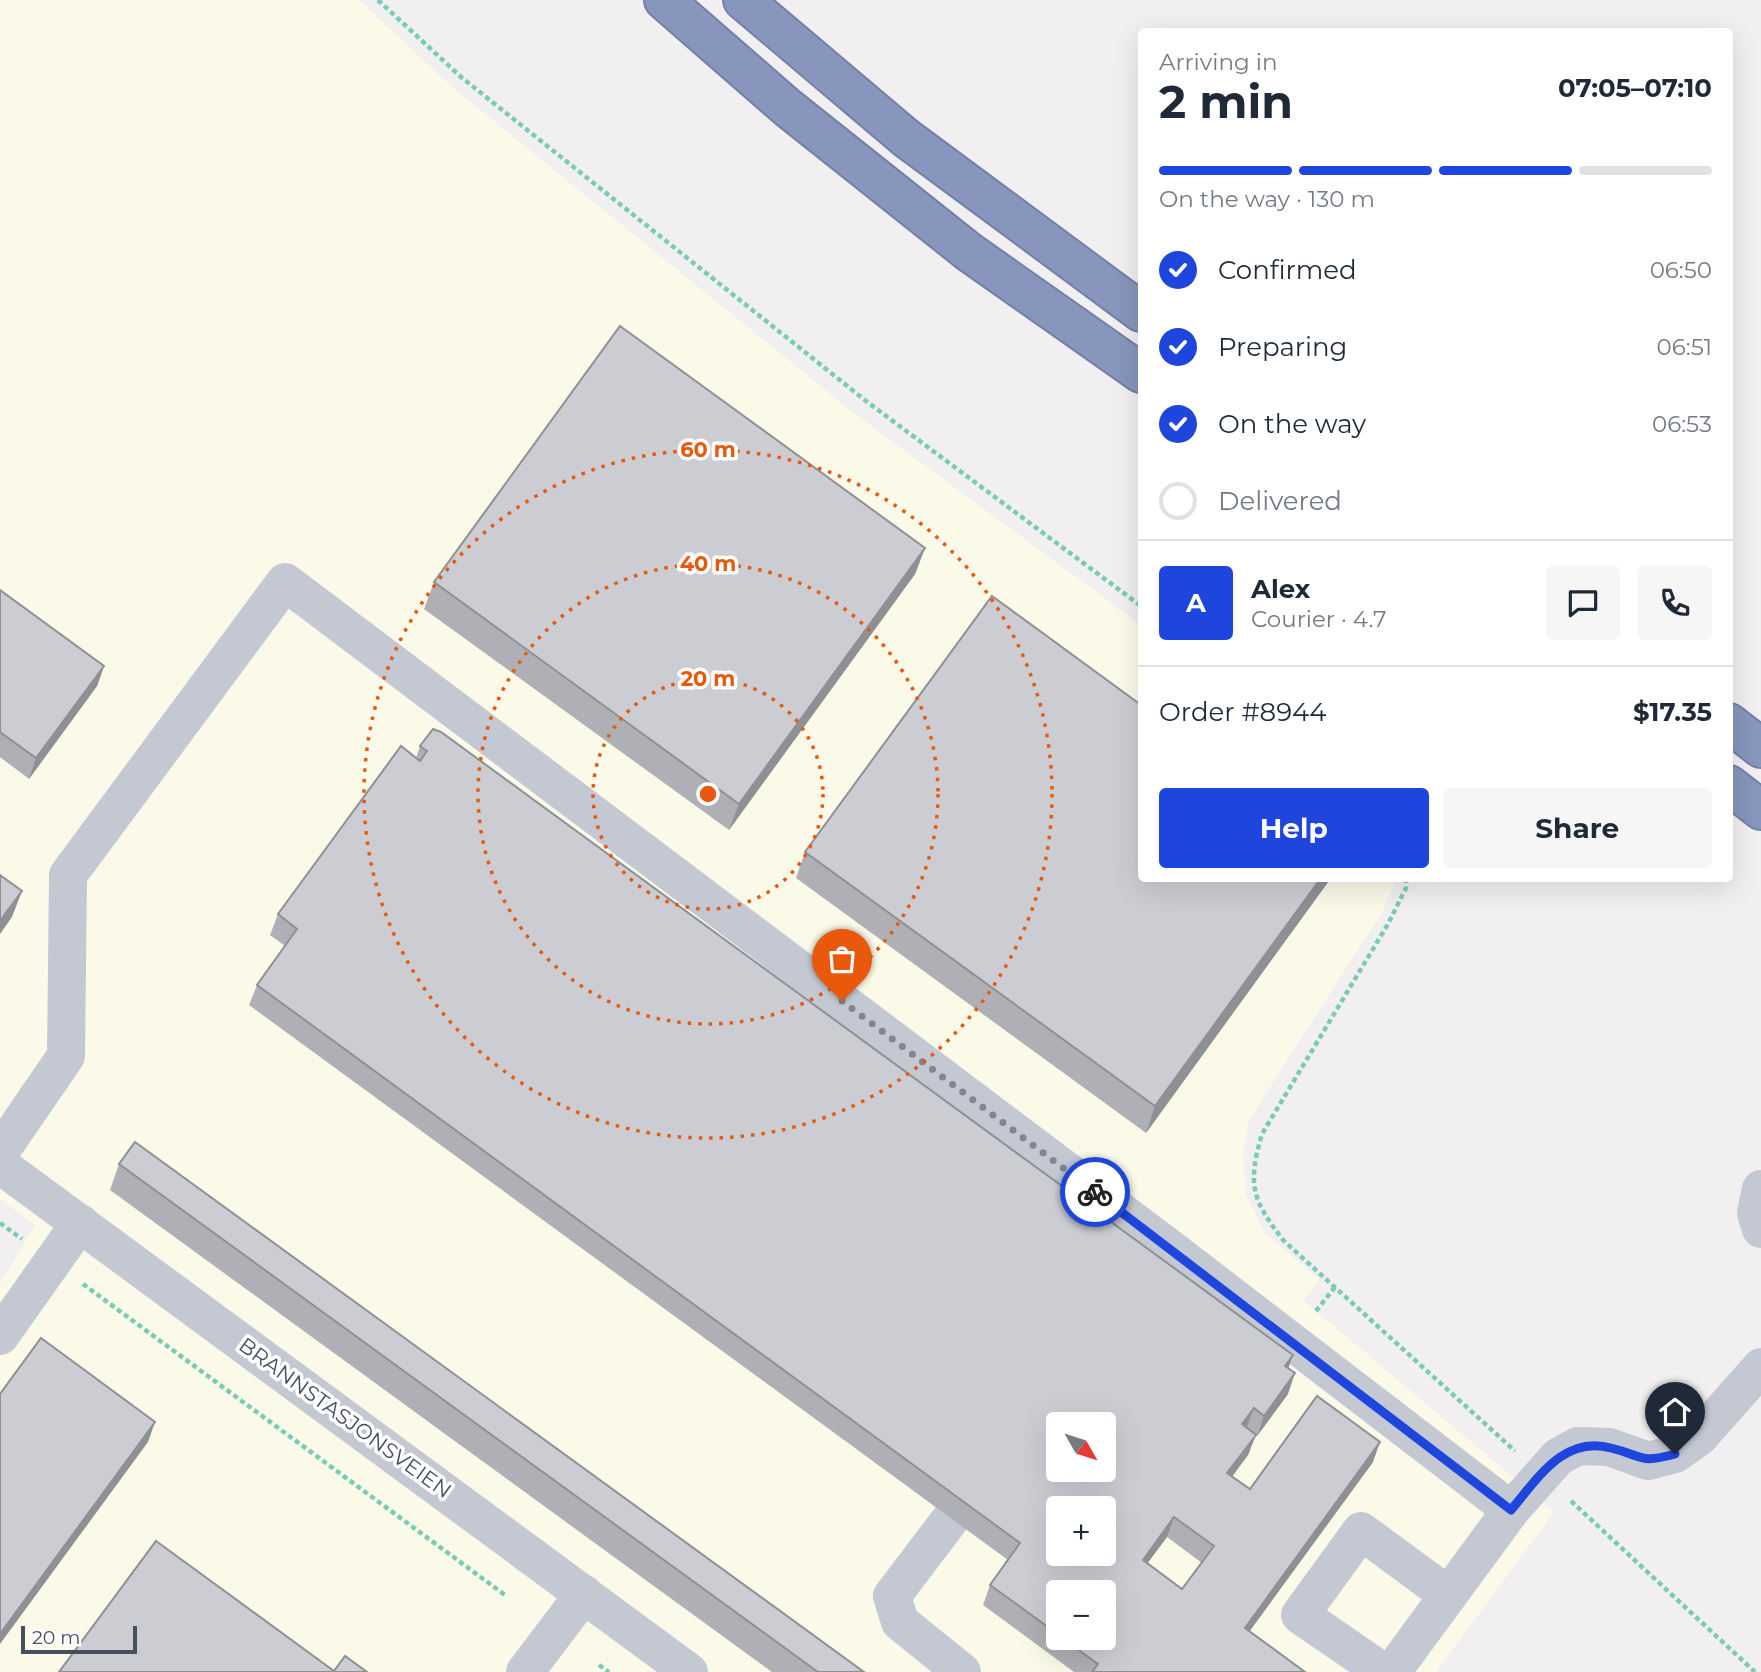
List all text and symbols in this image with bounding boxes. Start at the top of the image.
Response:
text: Arriving in [1159,48,1278,76]
text: 07:05–07:10 [1558,72,1712,104]
text: 2 min [1159,73,1293,130]
text: On the way · 130 m [1159,185,1375,213]
icon: check [1159,251,1197,289]
text: Confirmed [1218,254,1357,286]
text: 06:50 [1650,256,1712,284]
icon: check [1159,328,1197,366]
text: Preparing [1218,331,1347,363]
text: 06:51 [1657,333,1712,361]
icon: check [1159,405,1197,443]
text: On the way [1218,408,1366,440]
text: 06:53 [1652,410,1712,438]
text: 60 m [680,437,736,462]
text: Delivered [1218,485,1342,517]
text: 40 m [680,551,736,576]
button: chat [1546,566,1620,640]
button: phone [1638,566,1712,640]
text: Alex [1251,573,1310,605]
text: A [1186,587,1206,619]
text: Courier · 4.7 [1251,605,1387,633]
text: 20 m [681,666,735,691]
text: Order #8944 [1159,696,1326,728]
text: $17.35 [1633,696,1712,728]
centre of rings [696,782,720,806]
button: Help [1159,788,1429,868]
button: Share [1443,788,1712,868]
pin [812,929,872,1001]
icon: bag [823,940,861,978]
courier [1060,1157,1130,1227]
icon: bike [1076,1173,1114,1211]
street label: BRANNSTASJONSVEIEN [234,1332,456,1503]
pin [1645,1382,1705,1454]
icon: home [1656,1393,1694,1431]
north arrow [1046,1412,1116,1482]
map controls [1046,1412,1116,1650]
button: + [1046,1496,1116,1566]
button: − [1046,1580,1116,1650]
scale bar [21,1623,136,1655]
text: 20 m [32,1626,80,1649]

